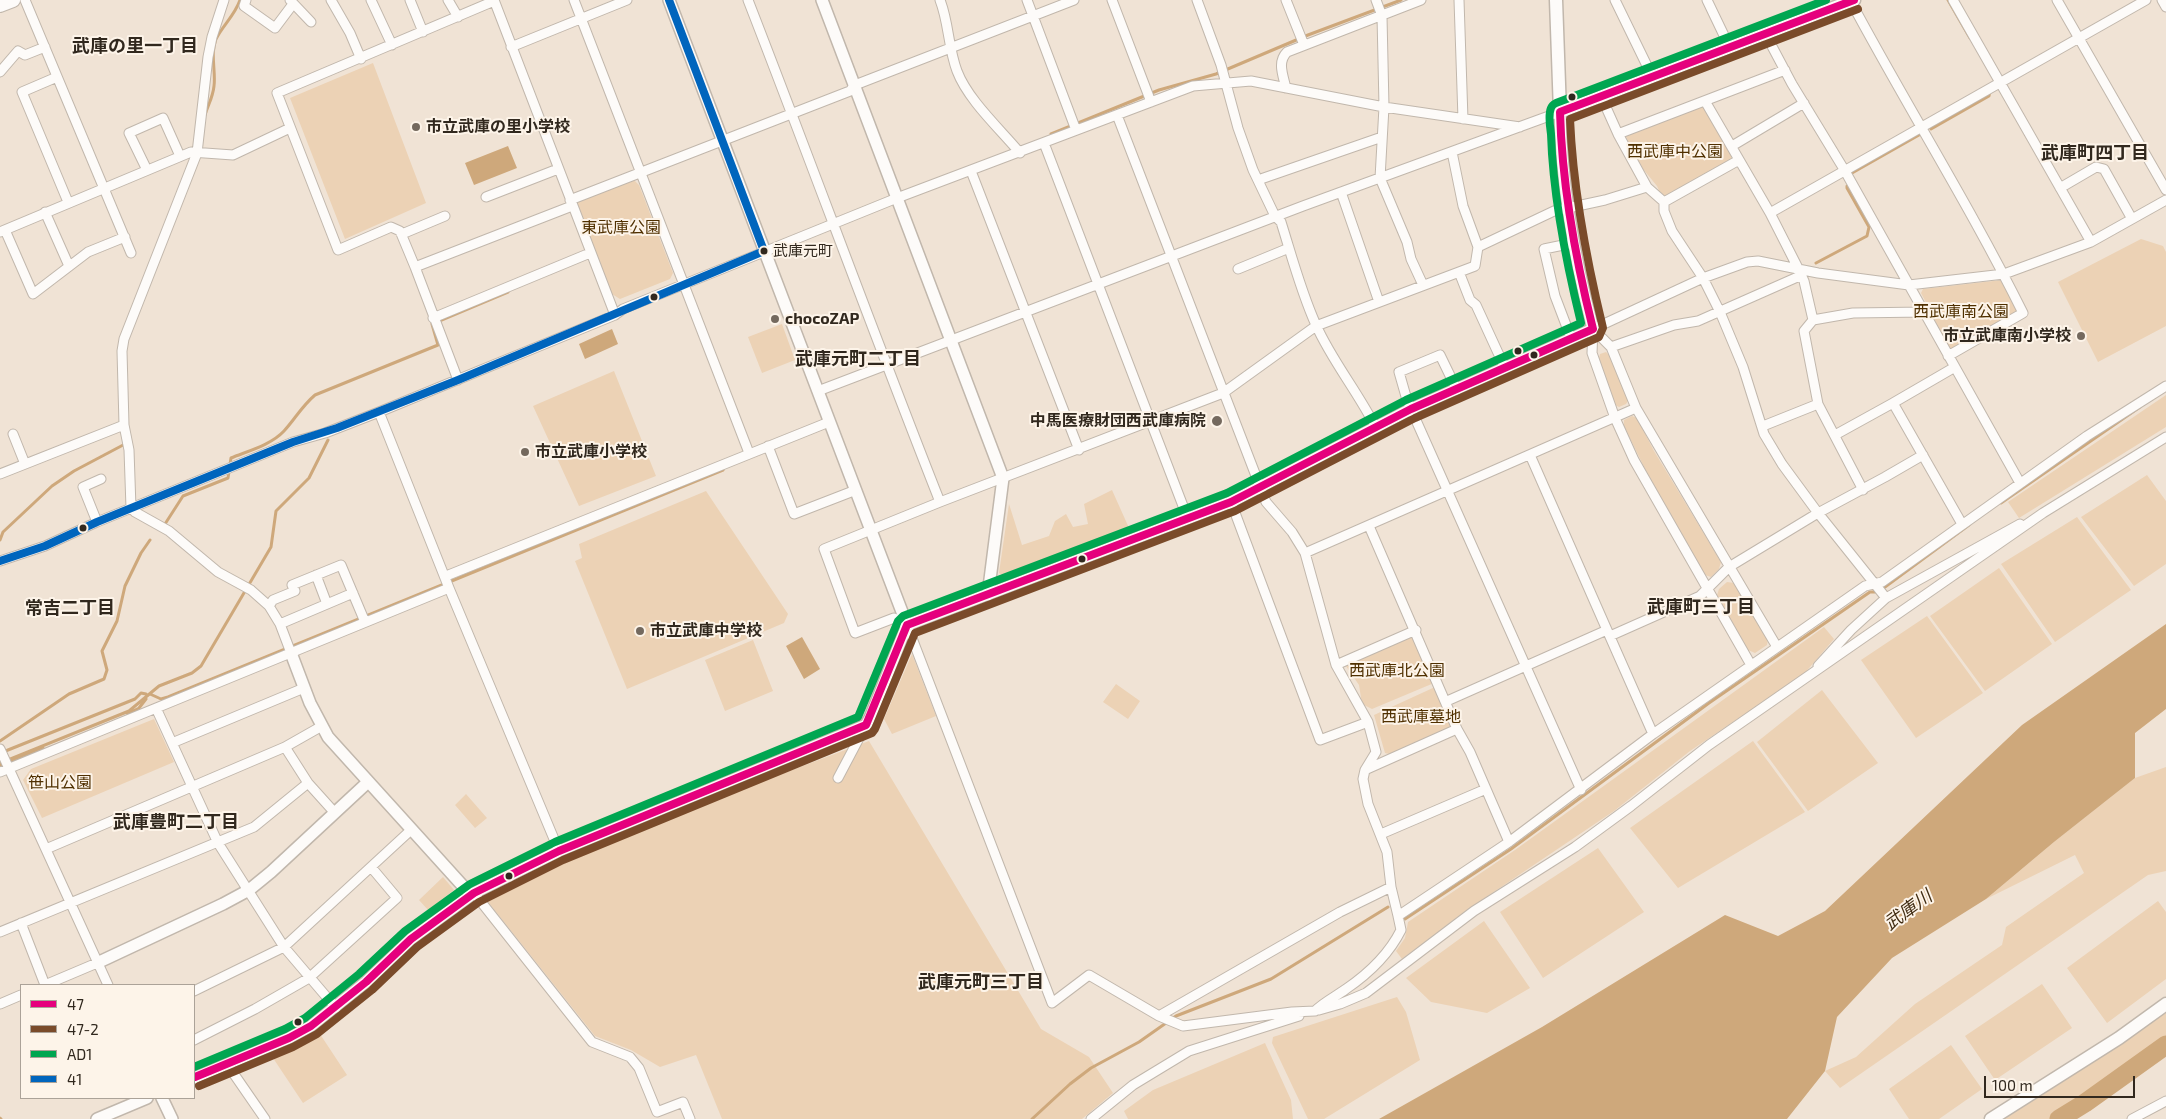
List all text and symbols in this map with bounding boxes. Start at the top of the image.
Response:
district label: 武庫の里一丁目 [72,35,198,57]
unlabelled marker [1567,92,1577,102]
place label: 市立武庫の里小学校 [426,117,570,137]
marker: 市立武庫の里小学校 [410,121,422,133]
park label: 西武庫中公園 [1627,142,1723,162]
district label: 武庫町四丁目 [2041,142,2149,164]
park label: 東武庫公園 [581,218,661,238]
place label: 武庫元町 [773,242,833,260]
marker: 武庫元町 [759,246,769,256]
unlabelled marker [649,292,659,302]
park label: 西武庫南公園 [1913,302,2009,322]
place label: chocoZAP [785,309,859,329]
marker: chocoZAP [769,313,781,325]
place label: 市立武庫南小学校 [1943,326,2071,346]
marker: 市立武庫南小学校 [2075,330,2087,342]
unlabelled marker [1513,346,1523,356]
district label: 武庫元町二丁目 [795,348,921,370]
unlabelled marker [1529,350,1539,360]
place label: 中馬医療財団西武庫病院 [1030,411,1206,431]
marker: 中馬医療財団西武庫病院 [1210,414,1224,428]
place label: 市立武庫小学校 [535,442,647,462]
marker: 市立武庫小学校 [519,446,531,458]
unlabelled marker [78,523,88,533]
unlabelled marker [1077,554,1087,564]
district label: 武庫町三丁目 [1647,596,1755,618]
district label: 常吉二丁目 [25,597,115,619]
place label: 市立武庫中学校 [650,621,762,641]
marker: 市立武庫中学校 [634,625,646,637]
park label: 西武庫北公園 [1349,661,1445,681]
park label: 西武庫墓地 [1381,707,1461,727]
park label: 笹山公園 [28,773,92,793]
district label: 武庫豊町二丁目 [113,811,239,833]
unlabelled marker [504,871,514,881]
water label: 武庫川 [1880,885,1936,935]
district label: 武庫元町三丁目 [918,971,1044,993]
legend [20,984,195,1099]
text: 47 [67,995,84,1013]
unlabelled marker [293,1017,303,1027]
text: 47-2 [67,1020,99,1038]
text: AD1 [67,1045,92,1063]
scale bar [1986,1066,2137,1098]
text: 41 [67,1070,82,1088]
text: 100 m [1992,1076,2033,1094]

